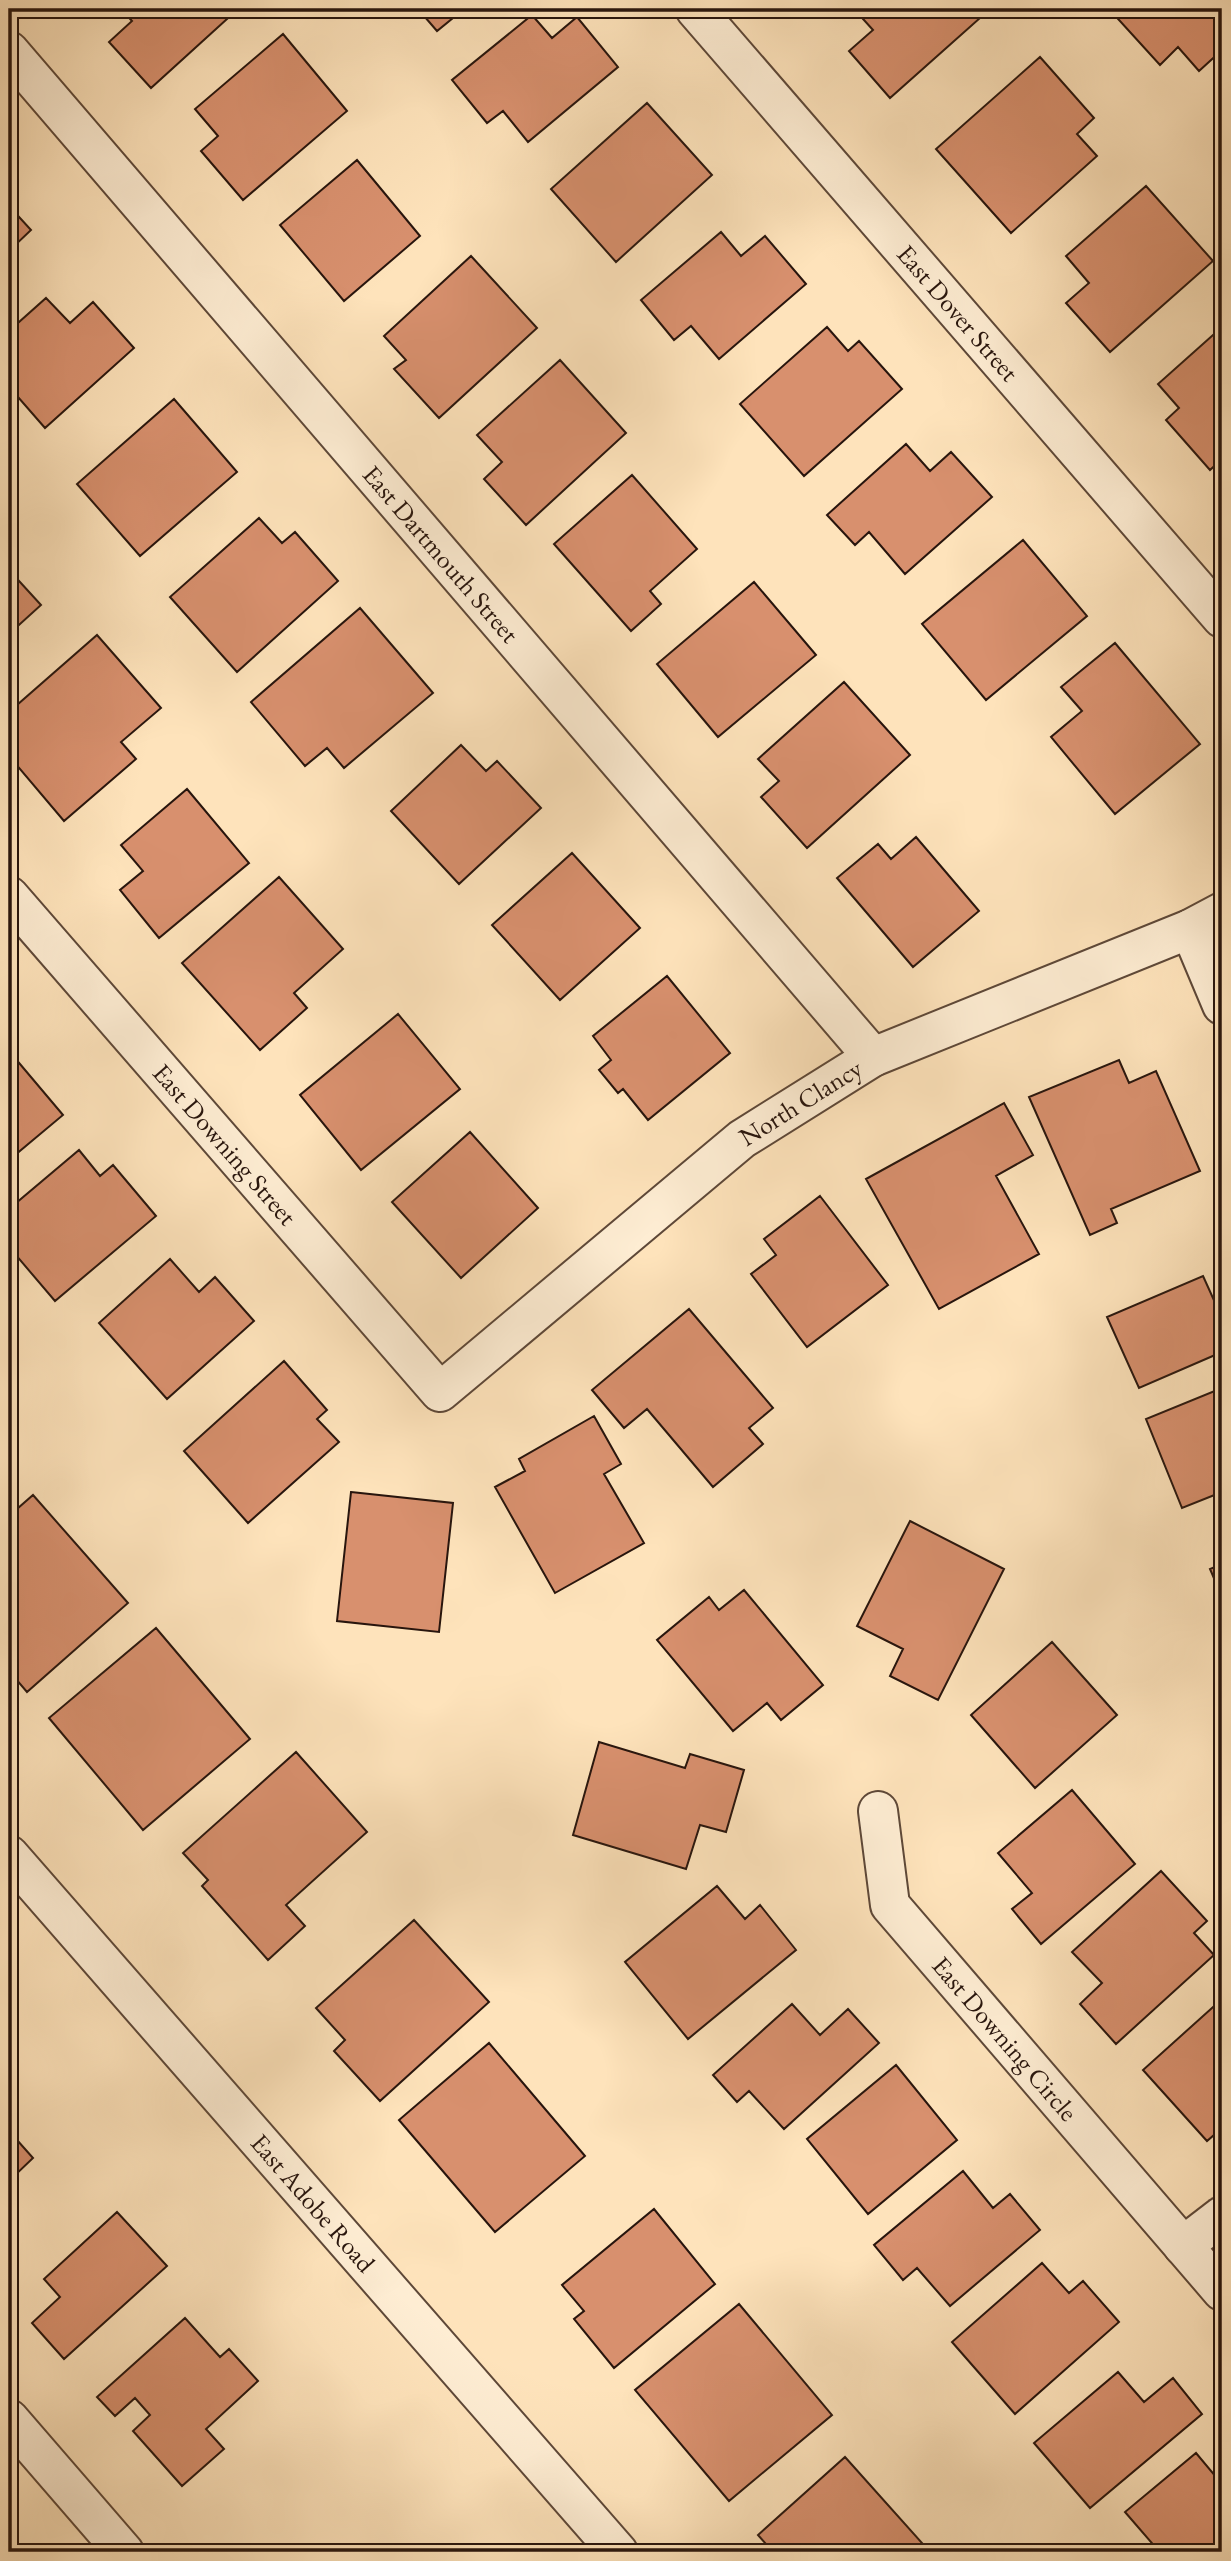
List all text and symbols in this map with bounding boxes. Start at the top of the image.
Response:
street label: East Dover Street [890,238,1027,388]
street label: East Dartmouth Street [355,458,527,650]
street label: North Clancy [732,1051,869,1154]
street label: East Downing Street [145,1056,304,1232]
street label: East Downing Circle [925,1949,1085,2128]
street label: East Adobe Road [243,2126,383,2280]

